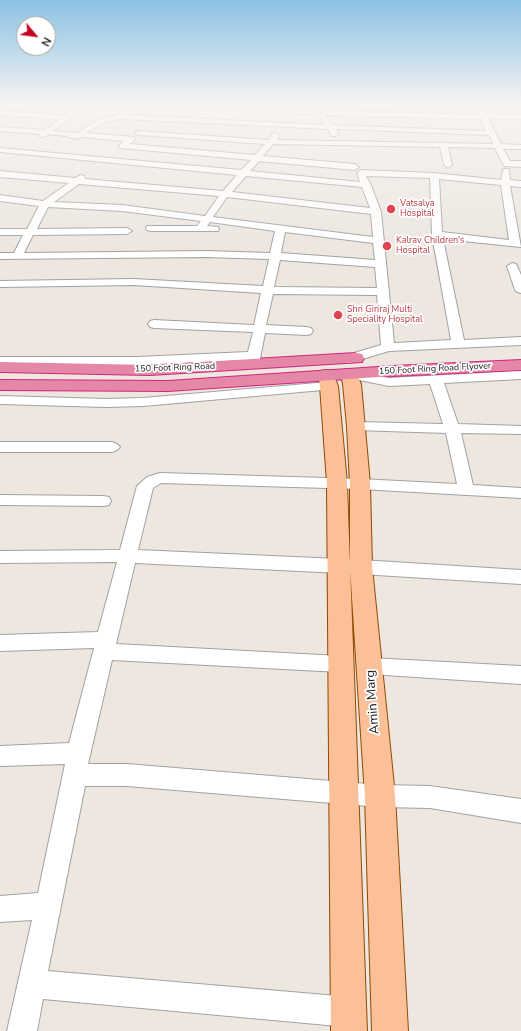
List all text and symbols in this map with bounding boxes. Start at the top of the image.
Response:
north arrow [16,16,56,56]
text: N [38,34,55,49]
place label: Vatsalya Hospital [400,199,435,220]
marker: Vatsalya Hospital [385,203,397,215]
place label: Kalrav Children's Hospital [396,236,464,257]
marker: Kalrav Children's Hospital [381,240,393,252]
place label: Shri Giriraj Multi Speciality Hospital [347,305,423,326]
marker: Shri Giriraj Multi Speciality Hospital [332,309,344,321]
street label: 150 Foot Ring Road [135,361,215,375]
street label: 150 Foot Ring Road Flyover [379,361,491,377]
street label: Amin Marg [363,669,383,735]

